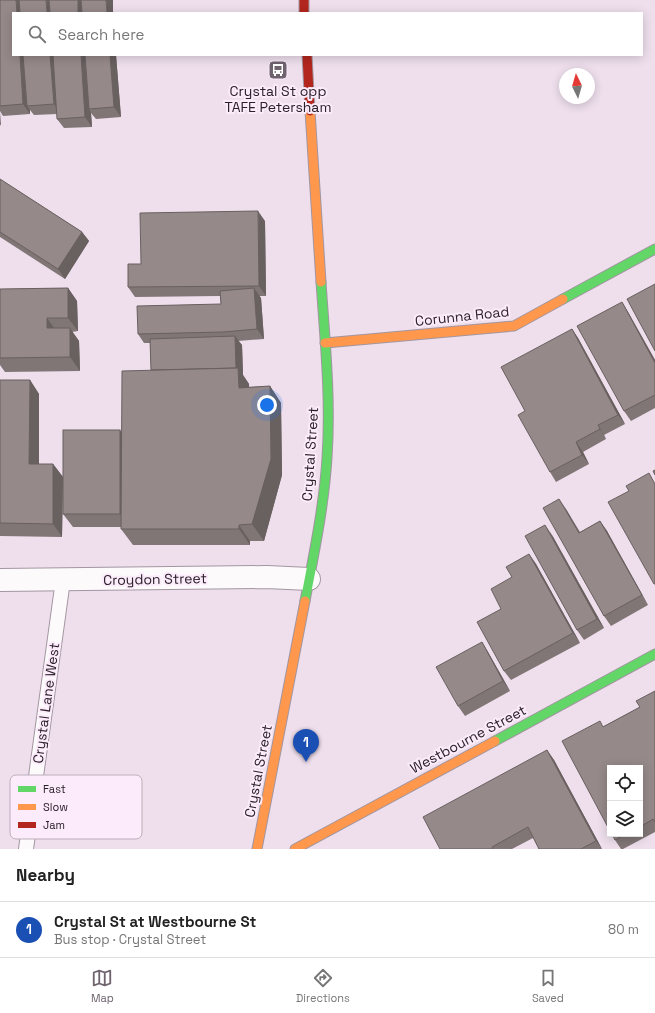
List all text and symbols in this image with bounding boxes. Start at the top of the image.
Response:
search box [12,12,643,56]
icon: search [26,23,48,45]
text: Search here [58,25,144,44]
bus stop icon: Crystal St opp TAFE Petersham [267,59,289,81]
north arrow [559,68,595,104]
place label: Crystal St opp TAFE Petersham [225,82,331,116]
street label: Corunna Road [414,302,510,330]
your location [257,395,277,415]
street label: Crystal Street [298,406,322,502]
street label: Croydon Street [103,569,207,589]
street label: Crystal Lane West [29,642,63,764]
street label: Westbourne Street [407,701,529,777]
street label: Crystal Street [240,723,276,819]
pin: 1 [293,729,319,762]
map controls [607,765,643,837]
button: locate [607,765,643,801]
legend [10,775,142,839]
text: Fast [43,782,66,796]
text: Slow [43,800,68,814]
button: layers [607,801,643,837]
text: Jam [43,818,65,832]
text: Nearby [16,864,75,886]
text: Crystal St at Westbourne St [54,912,256,931]
text: 1 [26,921,32,938]
text: 80 m [608,921,639,938]
text: Bus stop · Crystal Street [54,931,206,948]
tab: Map [91,967,114,1005]
tab: Directions [296,967,350,1005]
tab: Saved [532,967,564,1005]

